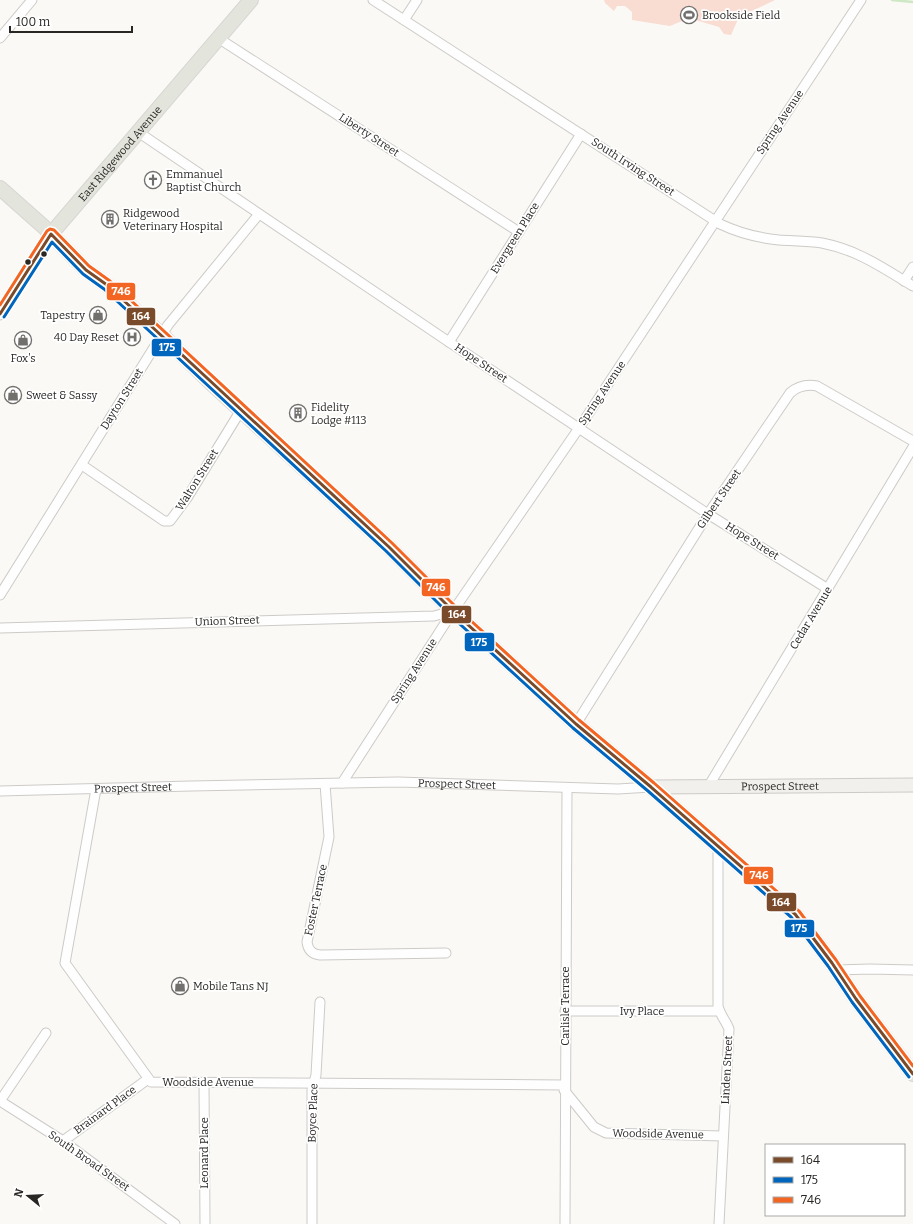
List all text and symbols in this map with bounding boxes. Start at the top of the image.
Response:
sports icon: Brookside Field [679,5,699,25]
scale bar [10,8,132,34]
place label: Brookside Field [702,9,781,22]
text: 100 m [16,15,51,29]
street label: Spring Avenue [754,87,806,157]
street label: East Ridgewood Avenue [75,103,164,204]
street label: Liberty Street [336,111,402,159]
street label: South Irving Street [589,135,677,199]
place label: Emmanuel Baptist Church [166,168,242,194]
church icon: Emmanuel Baptist Church [143,170,163,190]
street label: Evergreen Place [488,200,542,276]
place label: Ridgewood Veterinary Hospital [123,207,223,233]
building icon: Ridgewood Veterinary Hospital [100,209,120,229]
unlabelled marker [39,249,49,259]
unlabelled marker [23,257,33,267]
line badge: 746 [106,282,136,301]
text: 746 [112,285,131,298]
shop icon: Tapestry [88,305,108,325]
line badge: 164 [126,307,156,326]
place label: Tapestry [41,309,85,322]
text: 164 [132,310,150,323]
hospital icon: 40 Day Reset [122,327,142,347]
shop icon: Fox's [13,330,33,350]
place label: 40 Day Reset [54,331,119,344]
line badge: 175 [151,338,182,357]
text: 175 [159,341,175,354]
street label: Hope Street [452,341,510,385]
place label: Fox's [11,352,35,365]
street label: Spring Avenue [576,358,628,428]
street label: Dayton Street [98,366,146,432]
shop icon: Sweet & Sassy [3,385,23,405]
place label: Sweet & Sassy [26,389,97,402]
place label: Fidelity Lodge #113 [311,401,367,427]
building icon: Fidelity Lodge #113 [288,403,308,423]
street label: Walton Street [173,447,221,513]
street label: Gilbert Street [694,467,744,531]
street label: Hope Street [723,519,781,563]
line badge: 746 [421,578,451,597]
text: 746 [427,581,446,594]
street label: Cedar Avenue [787,584,835,652]
line badge: 164 [441,605,472,624]
text: 164 [448,608,466,621]
street label: Union Street [194,613,260,629]
line badge: 175 [464,632,495,652]
street label: Spring Avenue [388,636,440,706]
text: 175 [471,636,487,649]
street label: Prospect Street [418,776,496,792]
street label: Prospect Street [741,779,819,793]
street label: Prospect Street [94,780,172,795]
street label: Foster Terrace [302,863,330,937]
line badge: 746 [743,866,774,885]
text: 746 [750,869,769,882]
line badge: 164 [766,892,797,912]
text: 164 [772,896,790,909]
line badge: 175 [784,919,815,938]
text: 175 [791,922,807,935]
street label: Carlisle Terrace [559,966,572,1046]
shop icon: Mobile Tans NJ [170,976,190,996]
place label: Mobile Tans NJ [193,980,269,993]
street label: Ivy Place [620,1005,664,1018]
street label: Linden Street [719,1035,735,1105]
street label: Woodside Avenue [162,1076,254,1089]
street label: Brainard Place [71,1083,139,1137]
street label: Boyce Place [305,1083,321,1143]
street label: Leonard Place [198,1117,211,1189]
street label: Woodside Avenue [612,1127,704,1141]
street label: South Broad Street [46,1128,132,1194]
legend [765,1144,905,1216]
text: 164 [801,1153,820,1167]
text: 175 [801,1173,818,1187]
north arrow [8,1176,48,1216]
text: N [11,1187,27,1199]
text: 746 [801,1193,821,1207]

